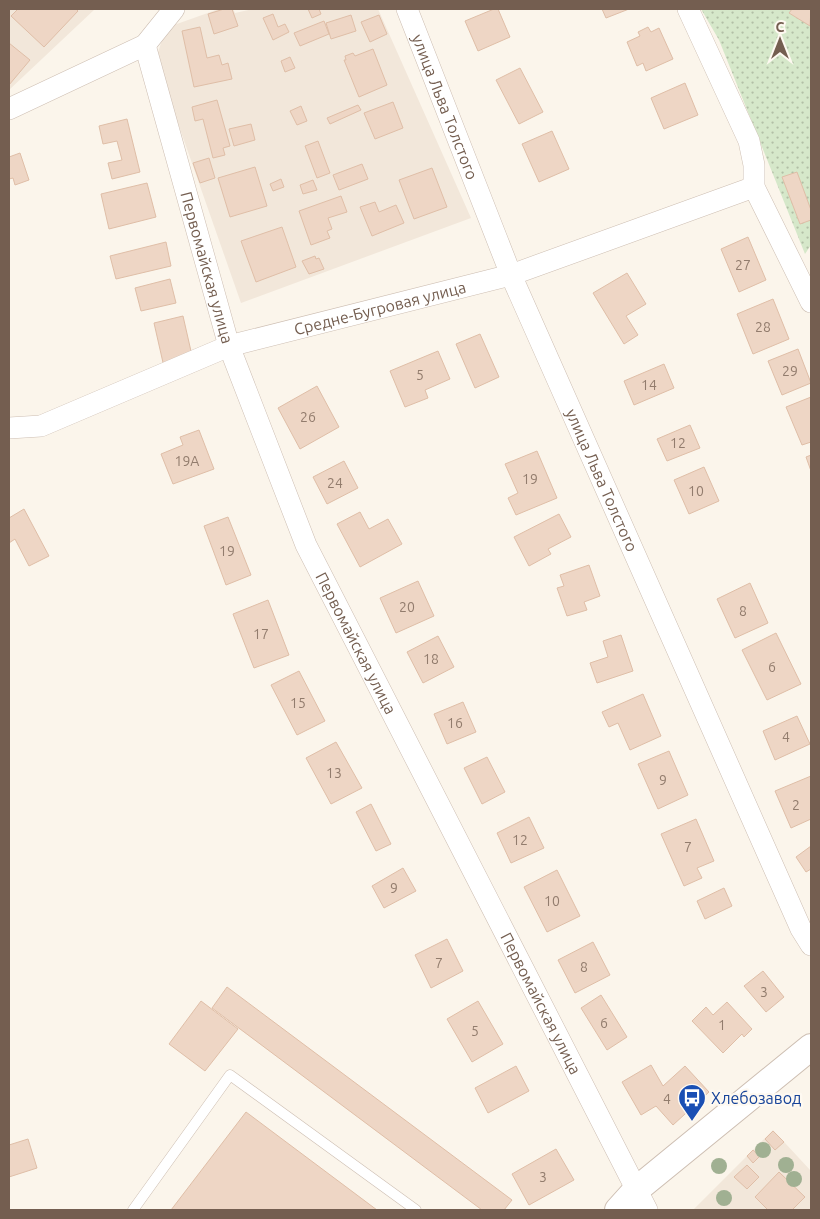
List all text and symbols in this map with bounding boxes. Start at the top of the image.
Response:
north arrow [755,15,805,65]
text: С [776,19,785,35]
street label: улица Льва Толстого [409,32,482,182]
street label: Первомайская улица [177,190,237,345]
house number: 27 [735,257,751,273]
street label: Средне-Бугровая улица [292,278,468,338]
house number: 28 [755,319,771,335]
house number: 29 [782,363,798,379]
house number: 5 [416,367,424,383]
house number: 14 [641,377,657,393]
street label: улица Льва Толстого [562,406,642,554]
house number: 26 [300,409,316,425]
house number: 12 [670,435,686,451]
house number: 19А [175,453,199,469]
house number: 19 [522,471,538,487]
house number: 24 [327,475,343,491]
house number: 10 [688,483,704,499]
house number: 19 [219,543,235,559]
street label: Первомайская улица [312,569,400,717]
house number: 20 [399,599,415,615]
house number: 8 [739,603,747,619]
house number: 17 [253,626,269,642]
house number: 18 [423,651,439,667]
house number: 6 [768,659,776,675]
house number: 15 [290,695,306,711]
house number: 16 [447,715,463,731]
house number: 4 [782,729,790,745]
house number: 13 [326,765,342,781]
house number: 9 [659,772,667,788]
house number: 2 [792,797,800,813]
house number: 12 [512,832,528,848]
house number: 7 [684,839,692,855]
house number: 9 [390,880,398,896]
house number: 10 [544,893,560,909]
street label: Первомайская улица [497,929,585,1077]
house number: 7 [435,955,443,971]
house number: 8 [580,959,588,975]
house number: 3 [760,984,768,1000]
house number: 6 [600,1015,608,1031]
house number: 1 [718,1017,726,1033]
house number: 5 [471,1023,479,1039]
bus stop icon: Хлебозавод [677,1083,707,1122]
place label: Хлебозавод [711,1089,801,1107]
house number: 4 [663,1091,671,1107]
house number: 3 [539,1169,547,1185]

